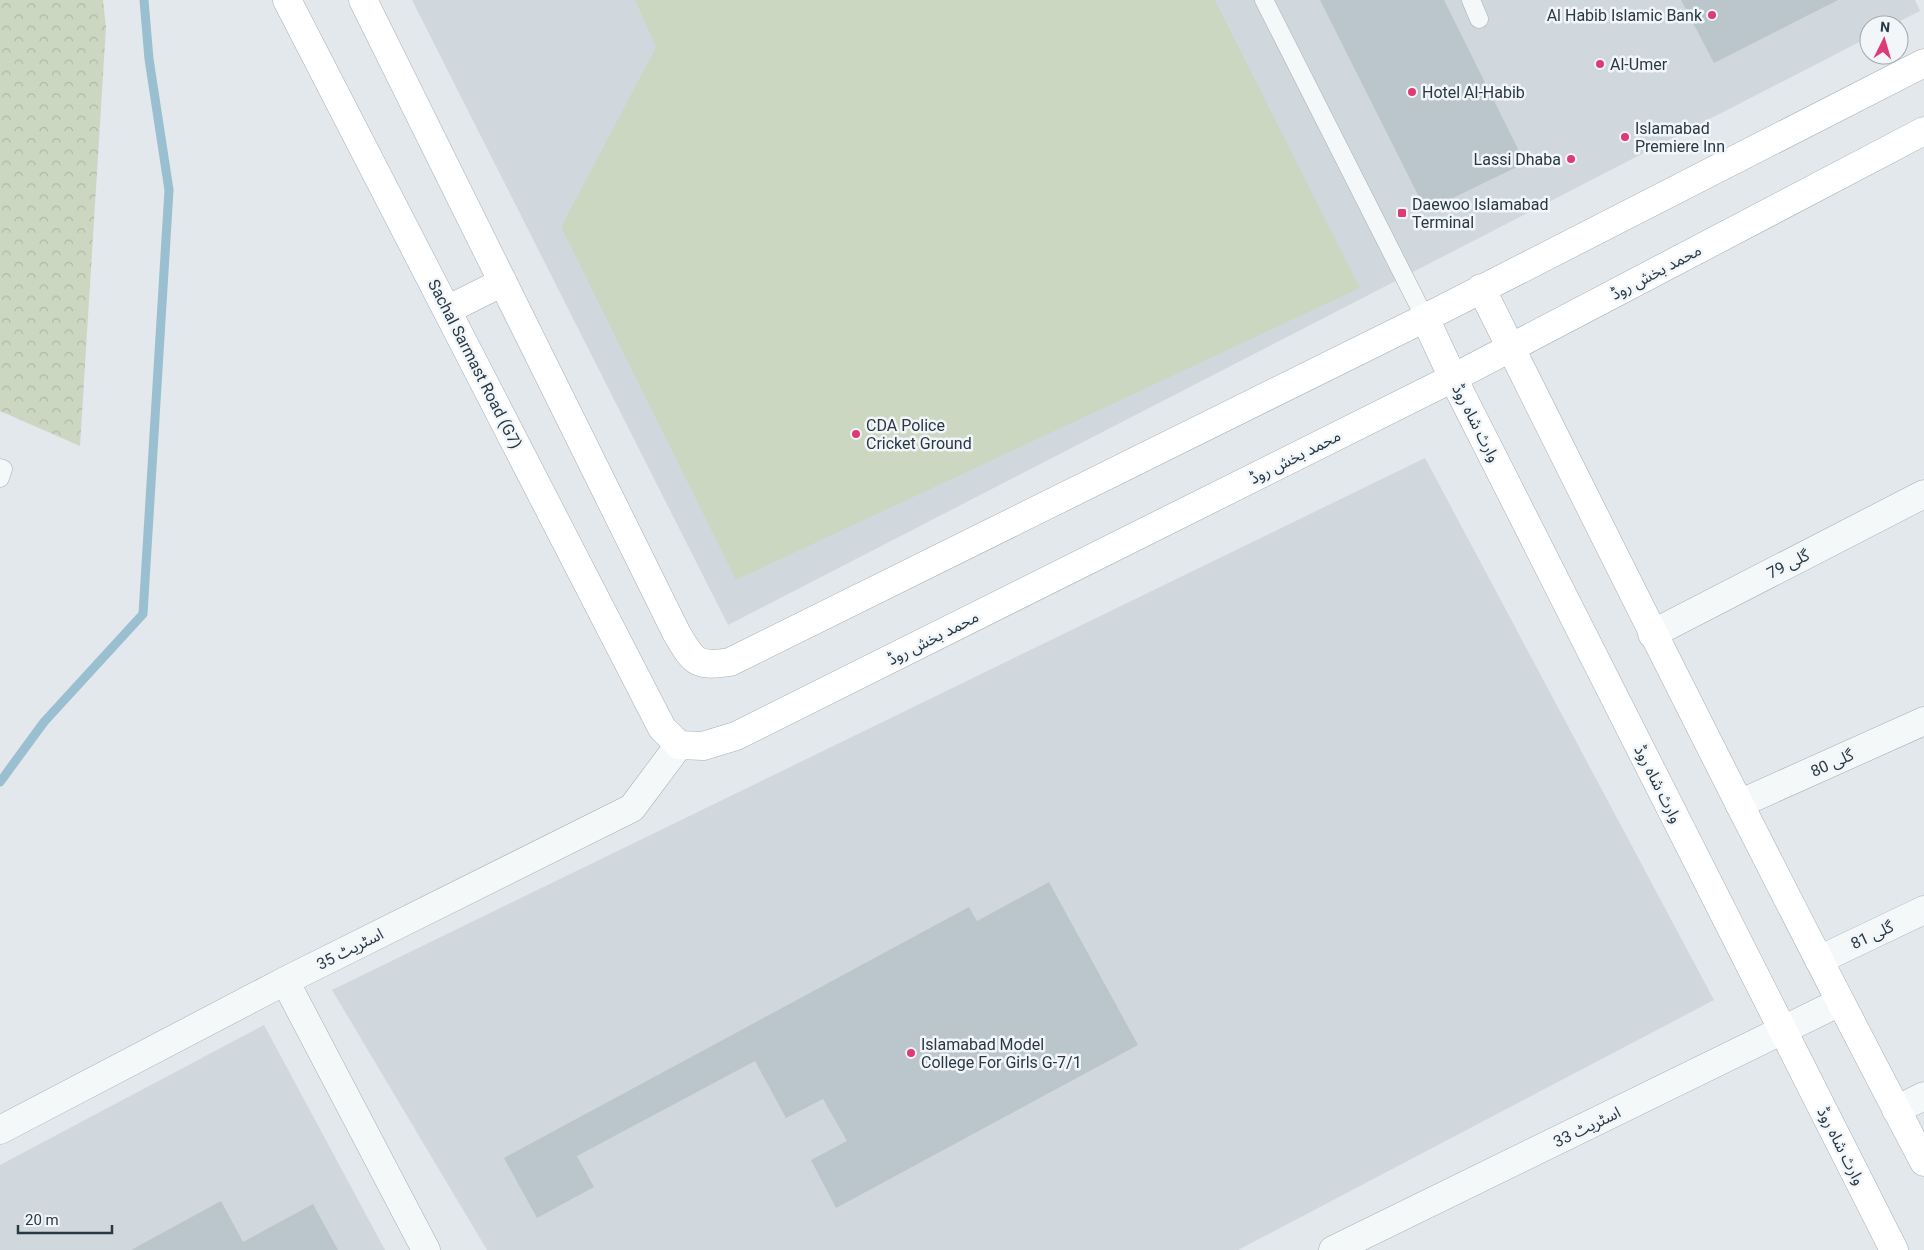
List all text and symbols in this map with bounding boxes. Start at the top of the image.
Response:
place label: Al Habib Islamic Bank [1547,6,1703,25]
marker: Al Habib Islamic Bank [1706,9,1718,21]
north arrow [1859,15,1909,65]
text: N [1880,19,1891,35]
place label: Al-Umer [1610,55,1668,74]
marker: Al-Umer [1594,58,1606,70]
place label: Hotel Al-Habib [1422,83,1525,102]
marker: Hotel Al-Habib [1406,86,1418,98]
place label: Islamabad Premiere Inn [1635,119,1725,156]
marker: Islamabad Premiere Inn [1619,131,1631,143]
place label: Lassi Dhaba [1474,150,1561,169]
marker: Lassi Dhaba [1565,153,1577,165]
place label: Daewoo Islamabad Terminal [1412,195,1549,232]
marker: Daewoo Islamabad Terminal [1396,207,1408,219]
street label: محمد بخش روڈ [1608,240,1704,304]
street label: Sachal Sarmast Road (G7) [424,276,526,452]
street label: وارث شاہ روڈ [1448,381,1504,465]
place label: CDA Police Cricket Ground [866,416,972,453]
street label: محمد بخش روڈ [1246,426,1344,488]
marker: CDA Police Cricket Ground [850,428,862,440]
street label: گلی 79 [1764,545,1813,583]
street label: محمد بخش روڈ [884,607,982,669]
street label: وارث شاہ روڈ [1630,742,1686,826]
street label: گلی 80 [1808,745,1857,781]
street label: گلی 81 [1848,917,1897,953]
street label: اسٹریٹ 35 [313,924,387,974]
place label: Islamabad Model College For Girls G-7/1 [921,1035,1082,1072]
marker: Islamabad Model College For Girls G-7/1 [905,1047,917,1059]
street label: اسٹریٹ 33 [1550,1103,1624,1151]
street label: وارث شاہ روڈ [1813,1104,1869,1188]
scale bar [18,1202,111,1234]
text: 20 m [25,1211,59,1229]

